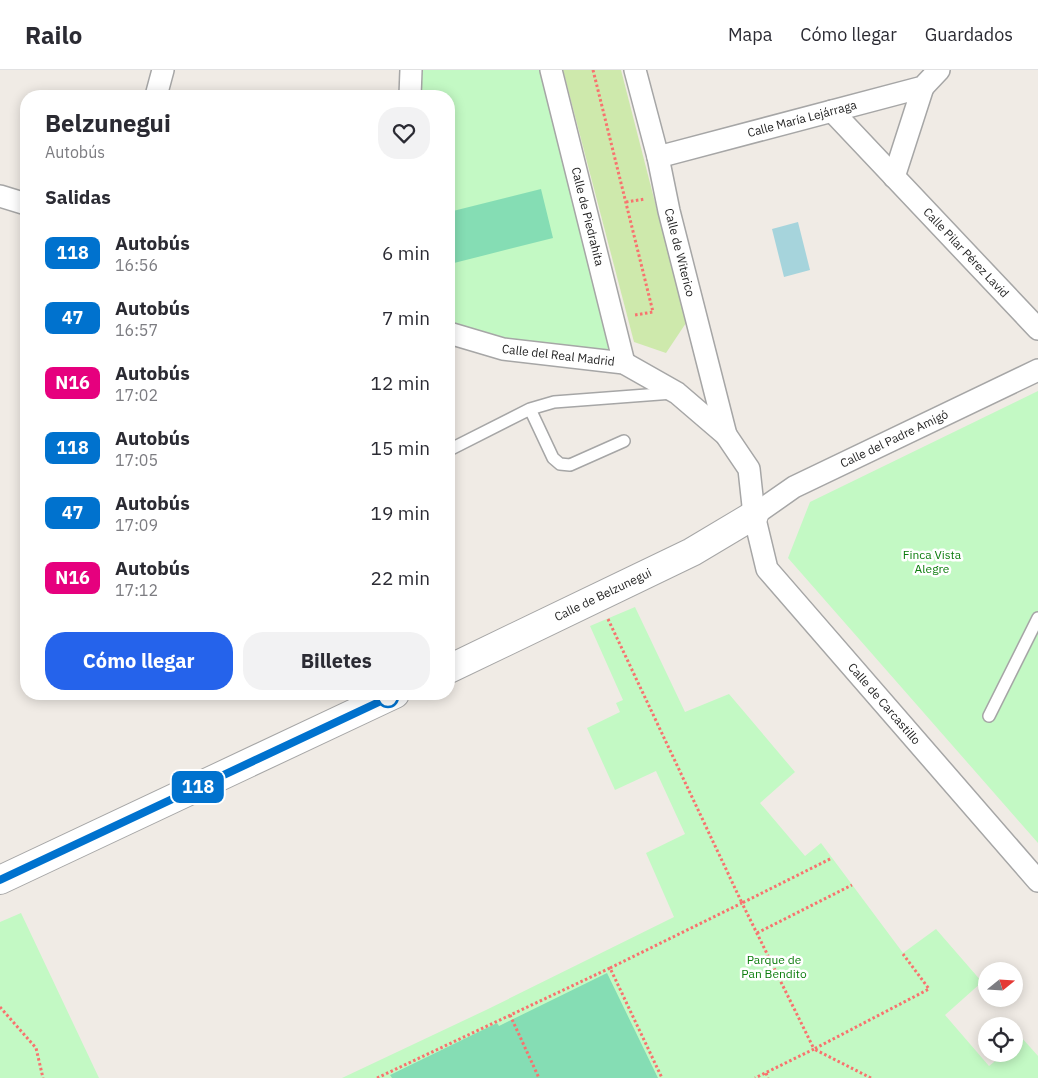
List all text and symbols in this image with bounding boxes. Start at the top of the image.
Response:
text: Railo [25,19,82,51]
text: Mapa [728,23,772,46]
text: Cómo llegar [800,23,897,46]
text: Guardados [925,23,1013,46]
street label: Calle María Lejárraga [746,97,859,140]
text: Belzunegui [45,107,171,139]
button: heart [378,107,430,159]
text: Autobús [45,142,105,162]
street label: Calle de Piedrahíta [568,165,608,268]
text: Salidas [45,185,111,209]
street label: Calle Pilar Pérez Lavid [920,204,1012,300]
street label: Calle de Witerico [662,207,699,299]
text: Autobús [115,231,190,255]
text: 118 [56,241,89,264]
text: 6 min [382,241,430,265]
text: 16:56 [115,255,158,275]
text: Autobús [115,296,190,320]
text: 47 [62,306,83,329]
text: 7 min [382,306,430,330]
text: 16:57 [115,320,158,340]
street label: Calle del Real Madrid [501,341,616,369]
text: Autobús [115,361,190,385]
text: N16 [55,371,90,394]
text: 12 min [371,371,430,395]
text: 17:02 [115,385,158,405]
street label: Calle del Padre Amigó [838,406,951,471]
text: Autobús [115,426,190,450]
text: 118 [56,436,89,459]
text: 15 min [371,436,430,460]
text: 17:05 [115,450,158,470]
text: Autobús [115,491,190,515]
text: 47 [62,501,83,524]
text: 19 min [371,501,430,525]
text: 17:09 [115,515,158,535]
park label: Finca Vista Alegre [903,547,962,576]
text: Autobús [115,556,190,580]
street label: Calle de Belzunegui [552,565,654,624]
text: N16 [55,566,90,589]
text: 22 min [371,566,430,590]
text: 17:12 [115,580,158,600]
button: Cómo llegar [45,632,233,690]
button: Billetes [243,632,430,690]
street label: Calle de Carcastillo [845,660,924,748]
unlabelled marker [377,686,399,708]
line badge: 118 [169,771,227,803]
text: 118 [182,775,214,798]
park label: Parque de Pan Bendito [741,952,807,981]
north arrow [978,962,1022,1008]
map controls [978,962,1023,1062]
button: locate [978,1017,1023,1062]

